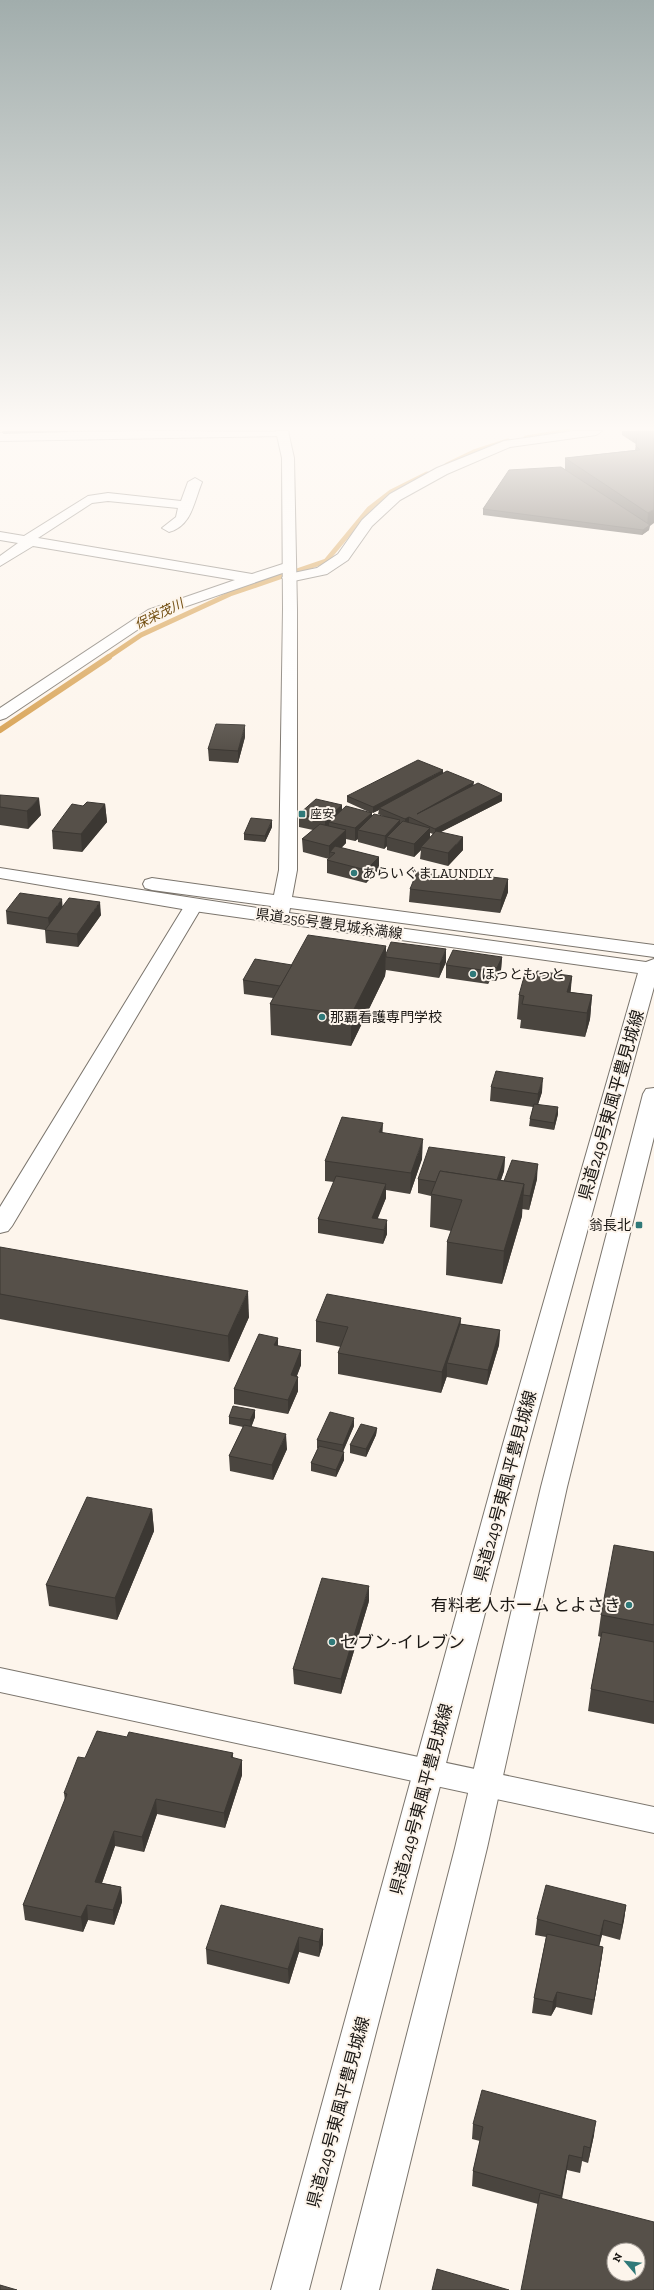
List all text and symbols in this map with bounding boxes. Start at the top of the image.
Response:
water label: 保栄茂川 [132,595,187,632]
place label: 座安 [310,807,334,821]
marker: 座安 [297,809,307,819]
place label: あらいぐまLAUNDLY [362,865,494,882]
marker: あらいぐまLAUNDLY [349,868,359,878]
street label: 県道256号豊見城糸満線 [255,905,403,943]
place label: ほっともっと [481,966,565,983]
marker: ほっともっと [468,969,478,979]
street label: 県道249号東風平豊見城線 [574,1008,648,1202]
place label: 那覇看護専門学校 [330,1009,442,1026]
marker: 那覇看護専門学校 [317,1012,327,1022]
place label: 翁長北 [589,1217,631,1234]
marker: 翁長北 [634,1220,644,1230]
street label: 県道249号東風平豊見城線 [470,1388,540,1584]
place label: 有料老人ホーム とよさき [431,1595,621,1615]
marker: 有料老人ホーム とよさき [624,1600,634,1610]
place label: セブン-イレブン [340,1632,465,1652]
marker: セブン-イレブン [327,1637,337,1647]
street label: 県道249号東風平豊見城線 [386,1701,456,1897]
street label: 県道249号東風平豊見城線 [303,2014,373,2210]
north arrow [606,2242,646,2282]
text: N [610,2250,626,2264]

